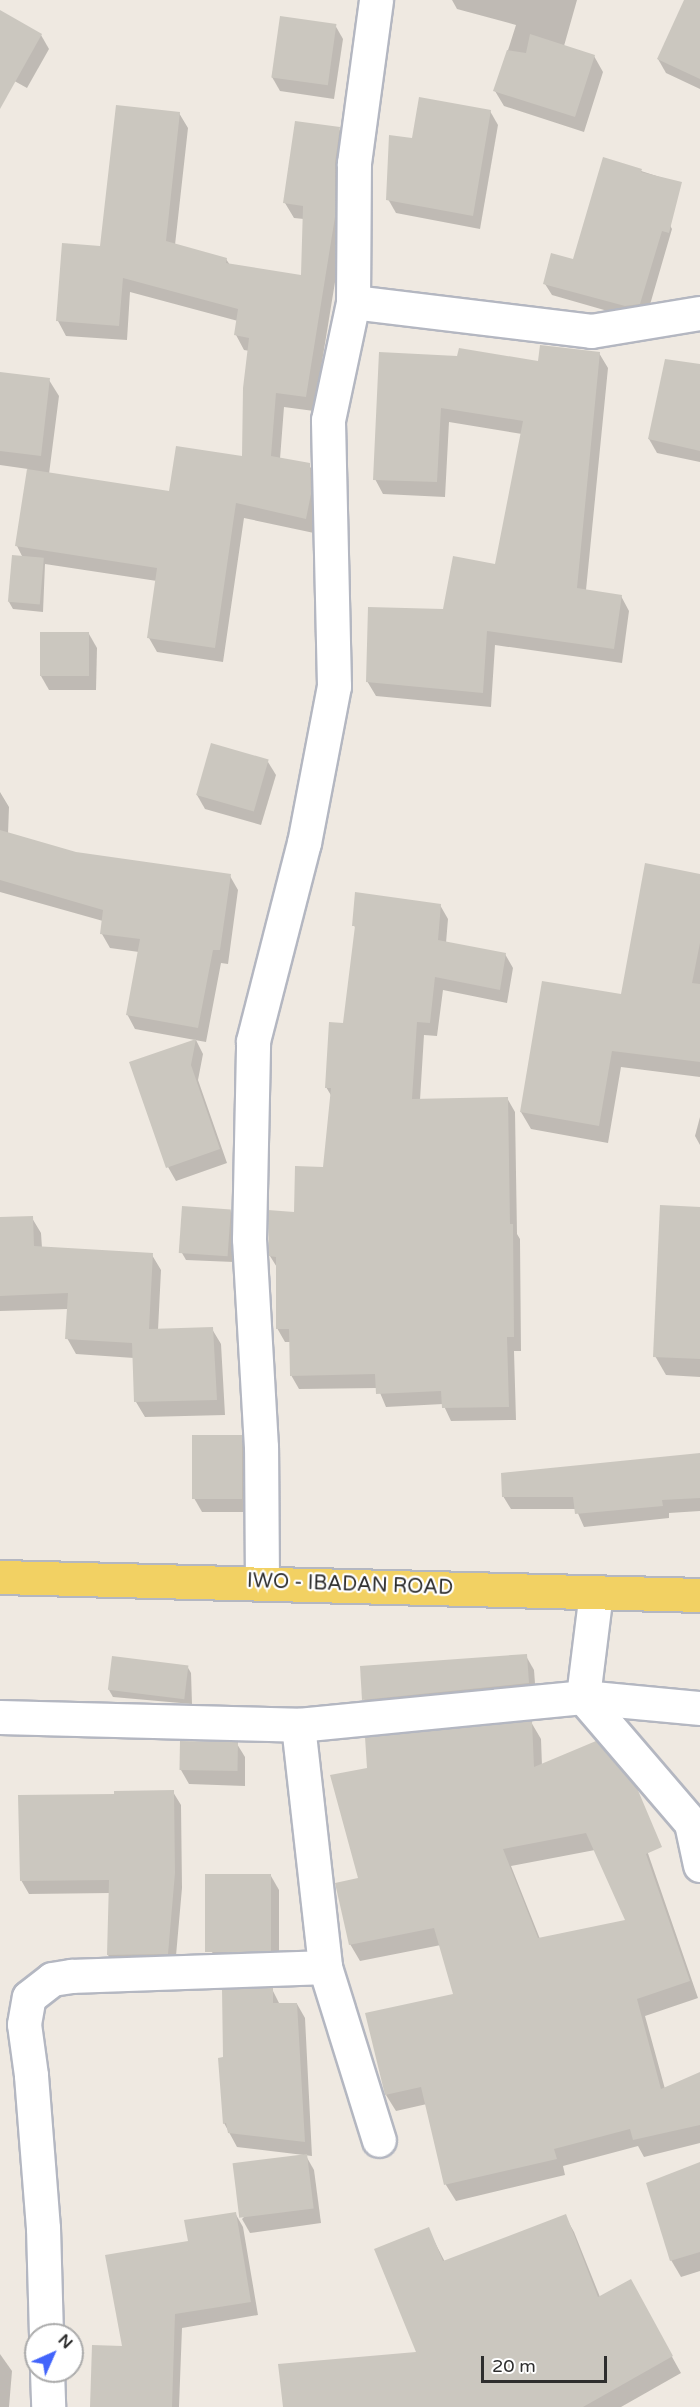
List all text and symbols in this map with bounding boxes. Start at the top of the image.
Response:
street label: IWO - IBADAN ROAD [247,1569,453,1601]
north arrow [24,2323,84,2383]
text: N [54,2330,77,2353]
scale bar [484,2344,610,2382]
text: 20 m [492,2355,536,2377]

